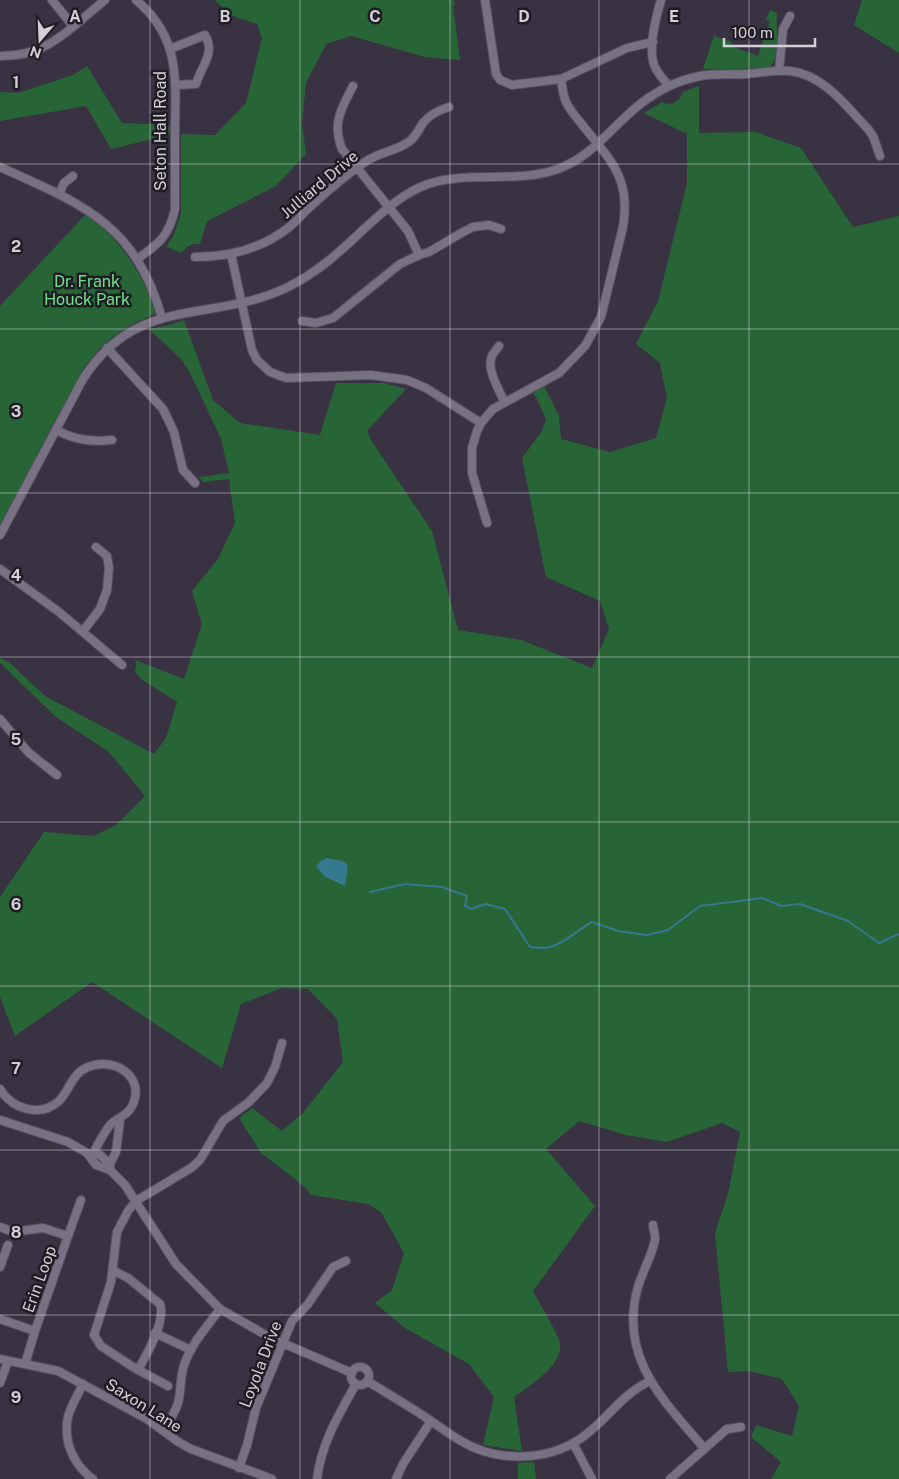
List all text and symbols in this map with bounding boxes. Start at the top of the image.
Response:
text: A [69,7,81,26]
text: B [220,7,231,26]
text: C [369,7,381,26]
text: D [518,7,530,26]
text: E [669,7,679,26]
north arrow [15,15,65,65]
scale bar [724,15,815,47]
text: 100 m [732,24,773,41]
text: N [28,43,44,62]
street label: Seton Hall Road [151,71,170,191]
text: 1 [13,73,19,92]
street label: Julliard Drive [277,146,362,222]
text: 2 [11,237,21,256]
park label: Dr. Frank Houck Park [44,272,130,309]
text: 3 [11,402,21,421]
text: 4 [11,566,22,585]
text: 5 [11,730,22,749]
text: 6 [11,895,21,914]
text: 7 [11,1059,21,1078]
text: 8 [11,1223,22,1242]
street label: Erin Loop [19,1243,60,1315]
street label: Loyola Drive [235,1318,286,1410]
street label: Saxon Lane [102,1374,185,1436]
text: 9 [11,1388,21,1407]

